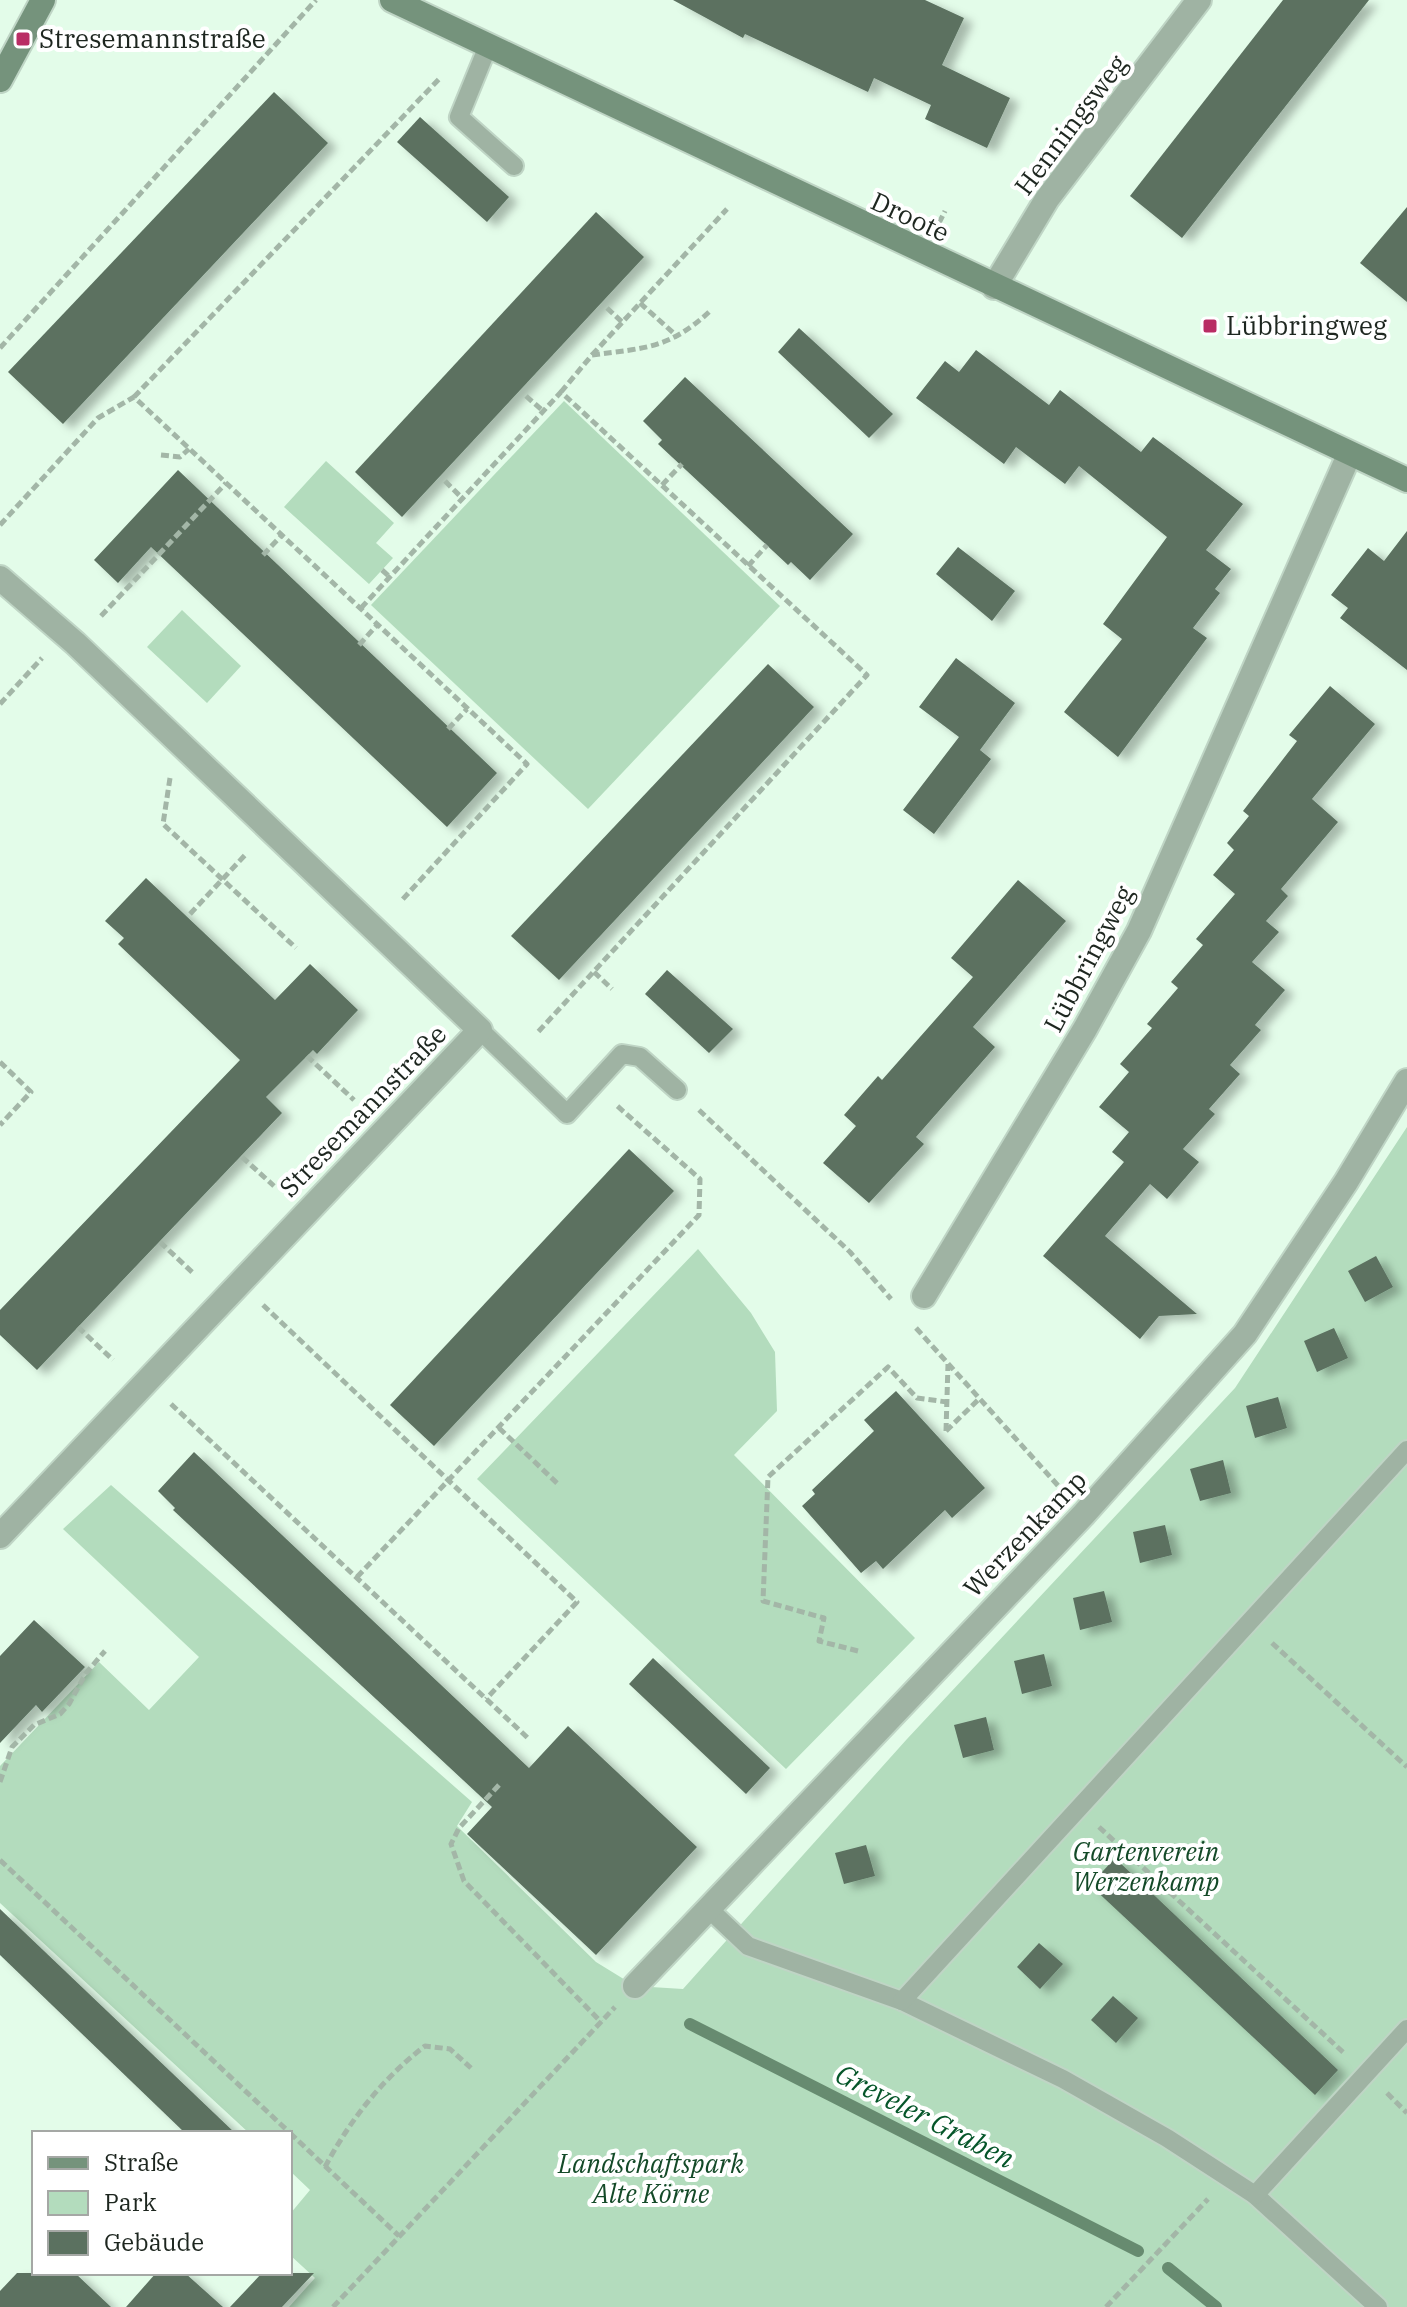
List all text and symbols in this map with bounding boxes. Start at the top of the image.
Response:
place label: Stresemannstraße [39,21,266,55]
marker: Stresemannstraße [14,30,32,48]
street label: Henningsweg [1006,47,1134,201]
street label: Droote [866,183,955,249]
place label: Lübbringweg [1226,308,1387,342]
marker: Lübbringweg [1201,317,1219,335]
street label: Lübbringweg [1035,879,1141,1038]
street label: Stresemannstraße [271,1017,453,1204]
street label: Werzenkamp [955,1463,1093,1604]
park label: Gartenverein Werzenkamp [1073,1834,1220,1898]
water label: Greveler Graben [830,2055,1021,2177]
legend [32,2131,292,2275]
text: Straße [104,2146,179,2178]
park label: Landschaftspark Alte Körne [557,2146,744,2210]
text: Park [104,2186,156,2218]
text: Gebäude [104,2226,204,2258]

